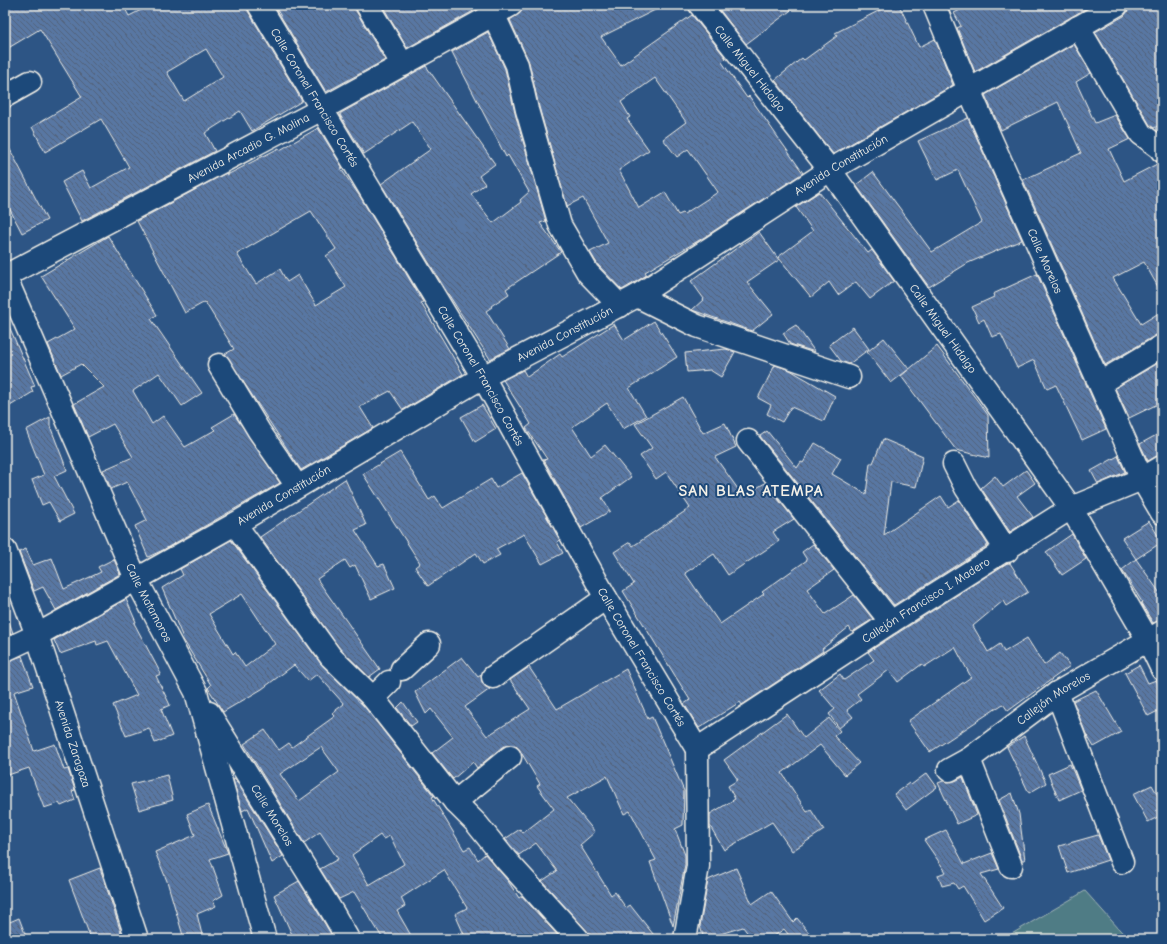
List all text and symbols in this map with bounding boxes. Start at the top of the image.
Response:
street label: Calle Miguel Hidalgo [712,23,789,115]
street label: Calle Coronel Francisco Cortés [268,26,362,169]
street label: Avenida Arcadio G. Molina [185,110,312,186]
street label: Avenida Constitución [792,131,890,198]
street label: Calle Morelos [1024,226,1066,296]
street label: Calle Miguel Hidalgo [907,281,980,376]
street label: Calle Coronel Francisco Cortés [435,303,527,448]
street label: Avenida Constitución [514,303,615,365]
street label: Avenida Constitución [234,462,333,528]
district label: SAN BLAS ATEMPA [678,482,824,500]
street label: Callejón Francisco I. Madero [859,554,992,646]
street label: Calle Matamoros [123,561,175,644]
street label: Calle Coronel Francisco Cortés [595,585,689,729]
street label: Callejón Morelos [1014,668,1092,728]
street label: Avenida Zaragoza [52,698,94,789]
street label: Calle Morelos [248,782,297,848]

